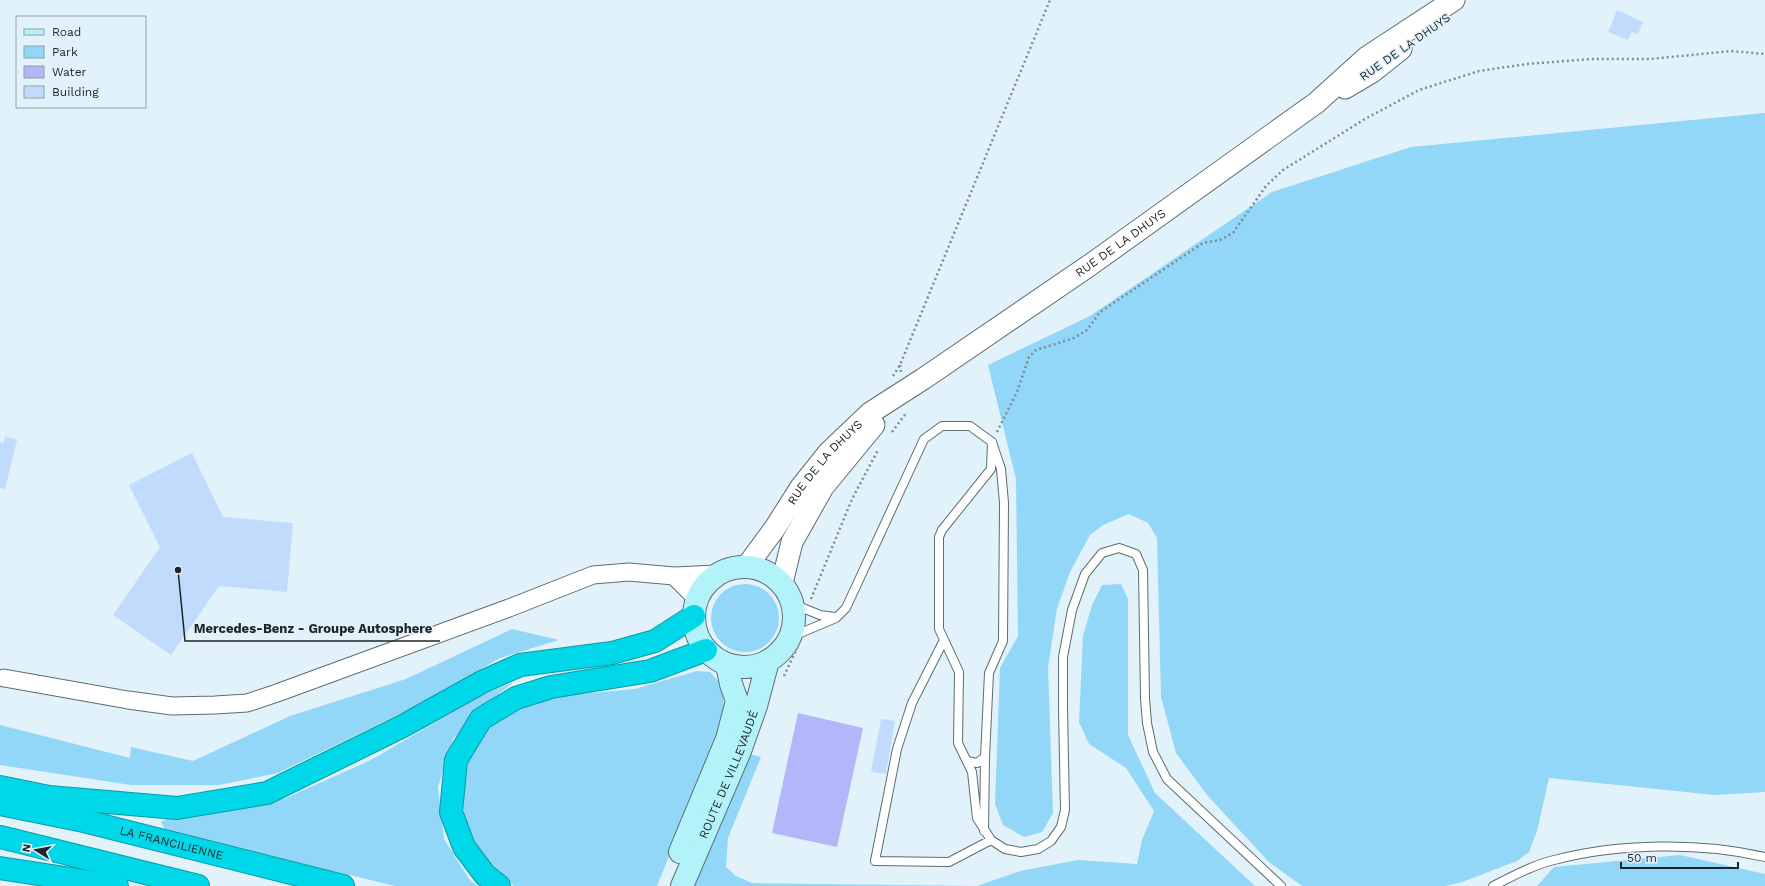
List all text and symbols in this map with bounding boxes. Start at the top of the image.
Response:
street label: RUE DE LA DHUYS [1357,10,1453,84]
legend [16,16,146,108]
text: Road [52,25,81,39]
text: Park [52,45,78,59]
text: Water [52,65,87,79]
text: Building [52,85,99,99]
street label: RUE DE LA DHUYS [1073,206,1168,280]
street label: RUE DE LA DHUYS [785,417,865,507]
callout: Mercedes-Benz - Groupe Autosphere [185,616,440,641]
text: Mercedes-Benz - Groupe Autosphere [194,621,433,636]
street label: ROUTE DE VILLEVAUDÉ [696,708,761,841]
street label: LA FRANCILIENNE [118,823,225,863]
north arrow [16,830,56,870]
text: N [20,843,34,853]
scale bar [1621,844,1738,870]
text: 50 m [1627,851,1657,865]

